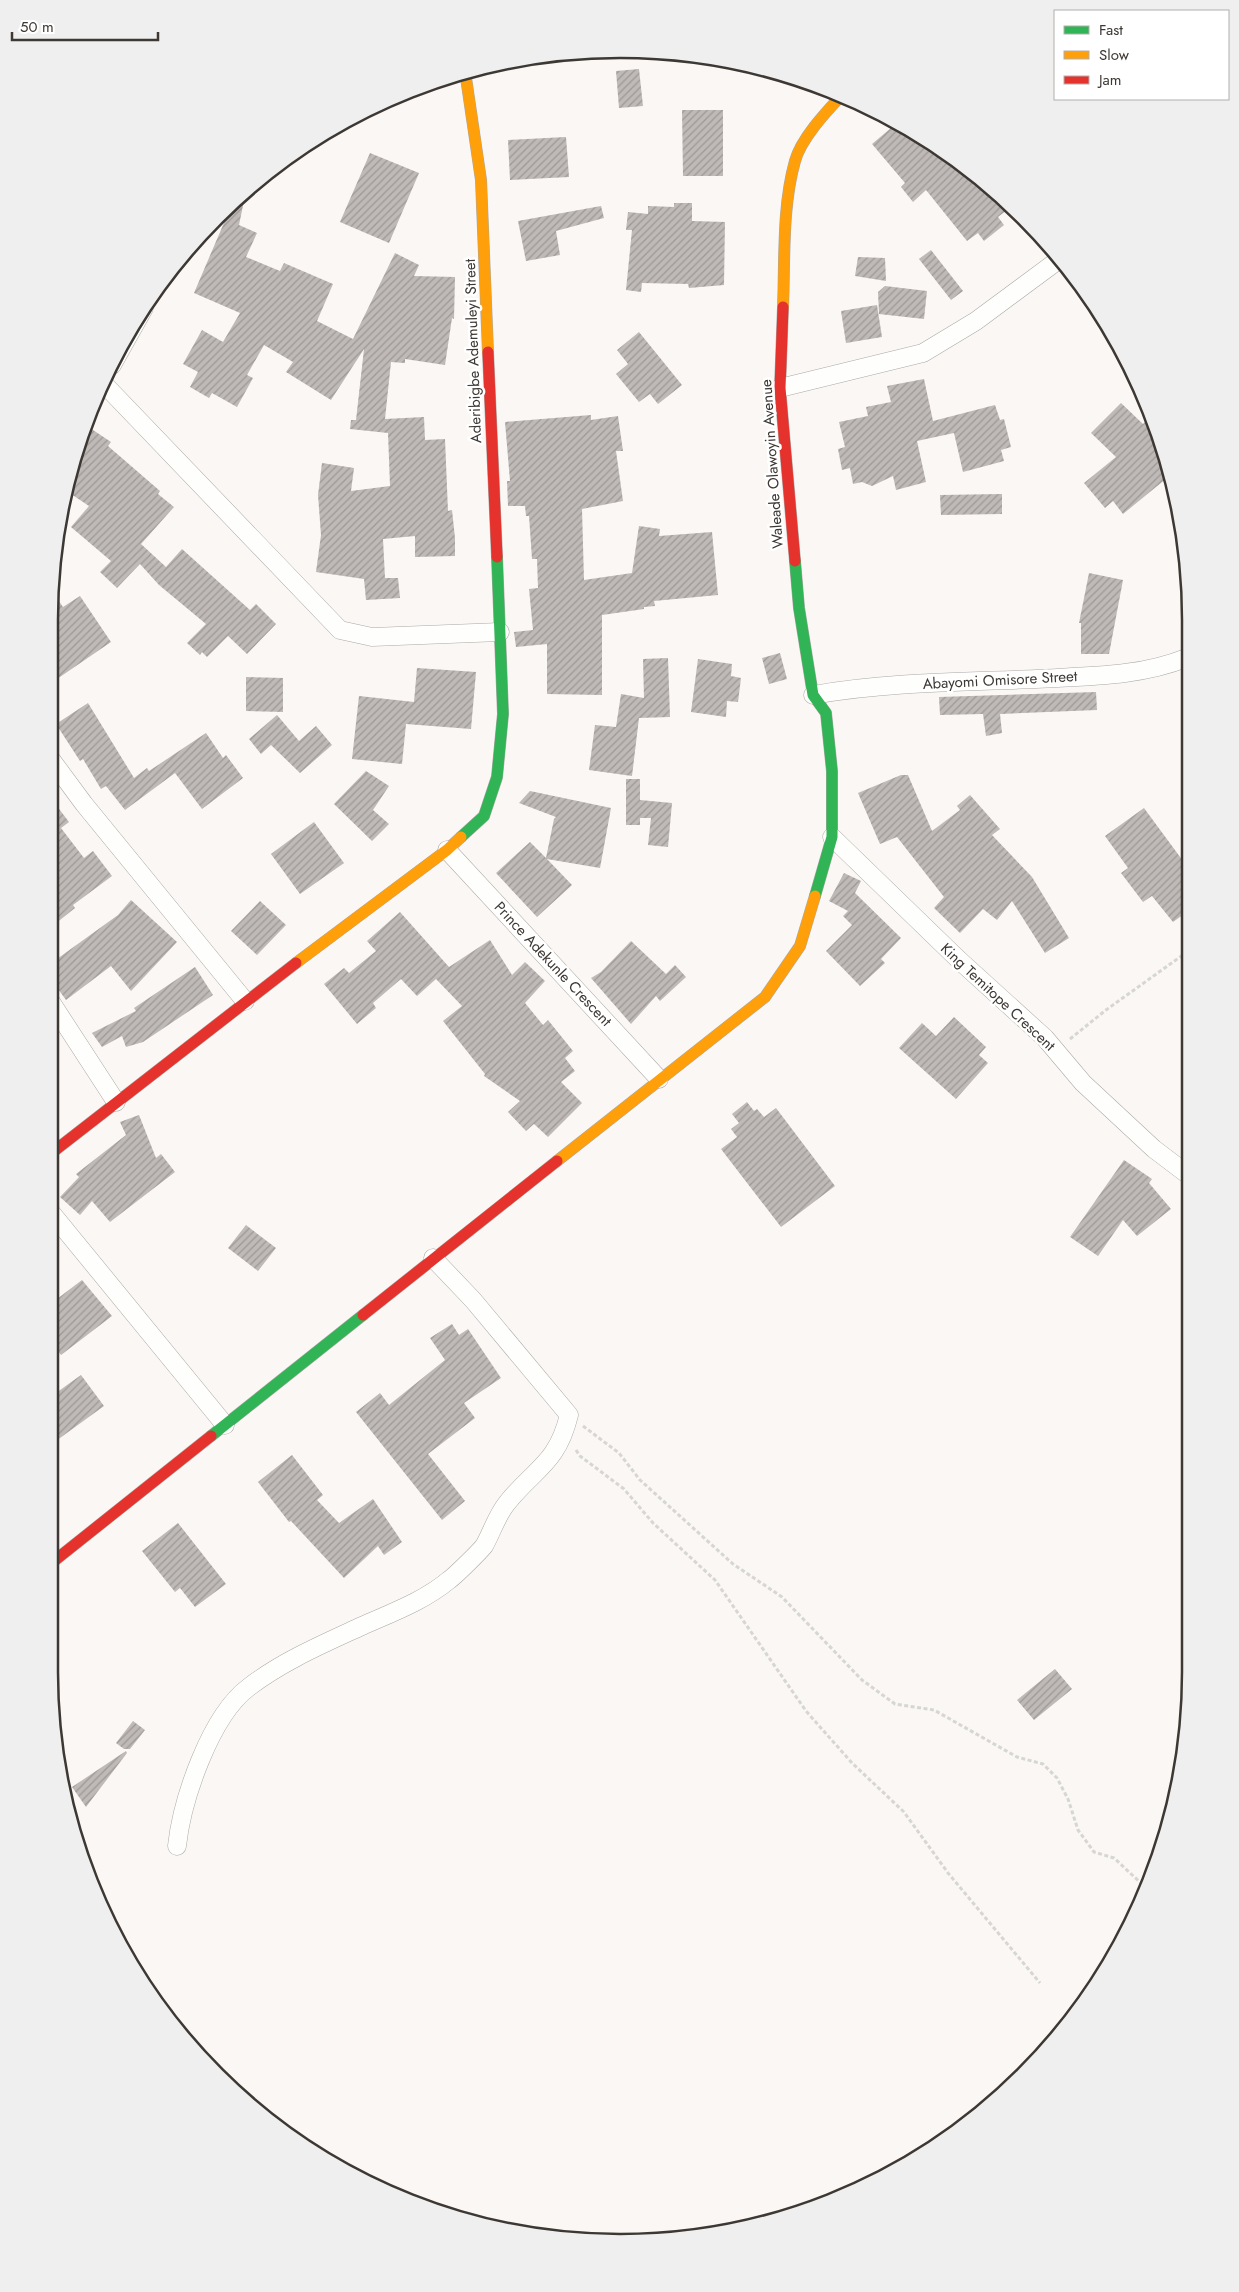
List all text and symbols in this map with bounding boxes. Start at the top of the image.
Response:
scale bar [12,10,159,42]
legend [1054,10,1229,100]
text: 50 m [20,16,54,38]
text: Fast [1099,19,1123,41]
text: Slow [1099,44,1130,66]
text: Jam [1097,69,1122,91]
street label: Aderibigbe Ademuleyi Street [459,258,487,444]
street label: Waleade Olawoyin Avenue [755,378,789,549]
street label: Abayomi Omisore Street [922,665,1078,695]
street label: Prince Adekunle Crescent [489,897,617,1032]
street label: King Temitope Crescent [936,938,1061,1056]

